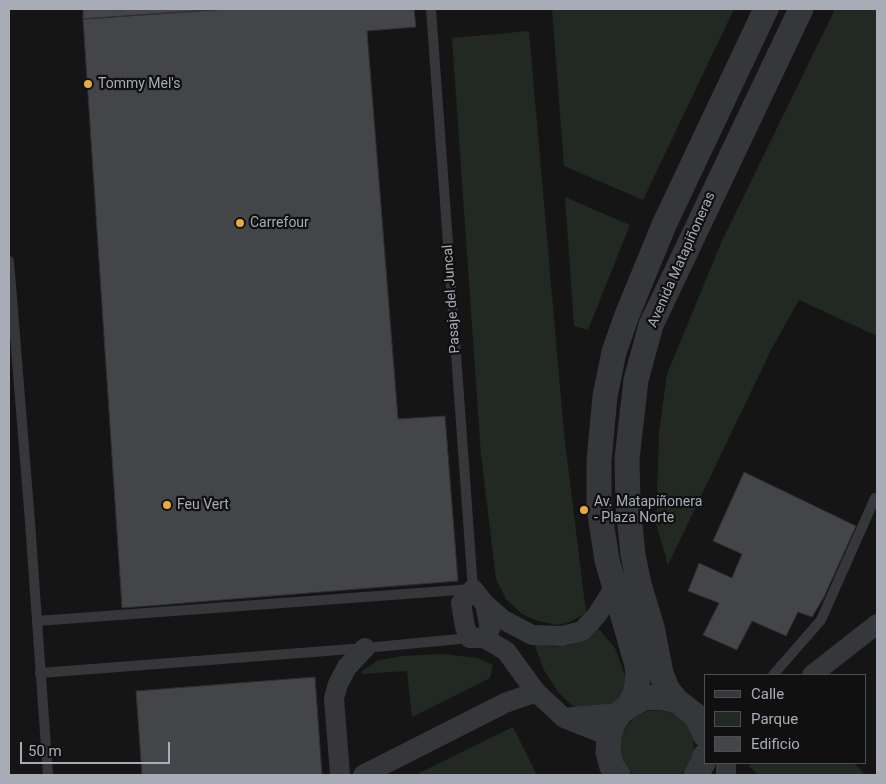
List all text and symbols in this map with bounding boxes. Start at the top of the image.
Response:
place label: Tommy Mel's [98,76,180,92]
marker: Tommy Mel's [82,78,94,90]
street label: Avenida Matapiñoneras [645,190,719,330]
place label: Carrefour [250,215,309,231]
marker: Carrefour [234,217,246,229]
street label: Pasaje del Juncal [440,244,464,354]
place label: Av. Matapiñonera - Plaza Norte [594,494,702,526]
place label: Feu Vert [177,497,229,513]
marker: Feu Vert [161,499,173,511]
marker: Av. Matapiñonera - Plaza Norte [578,504,590,516]
legend [704,674,866,764]
text: Calle [751,685,784,703]
text: Parque [751,710,798,728]
scale bar [22,732,172,764]
text: Edificio [751,735,800,753]
text: 50 m [28,742,62,760]

